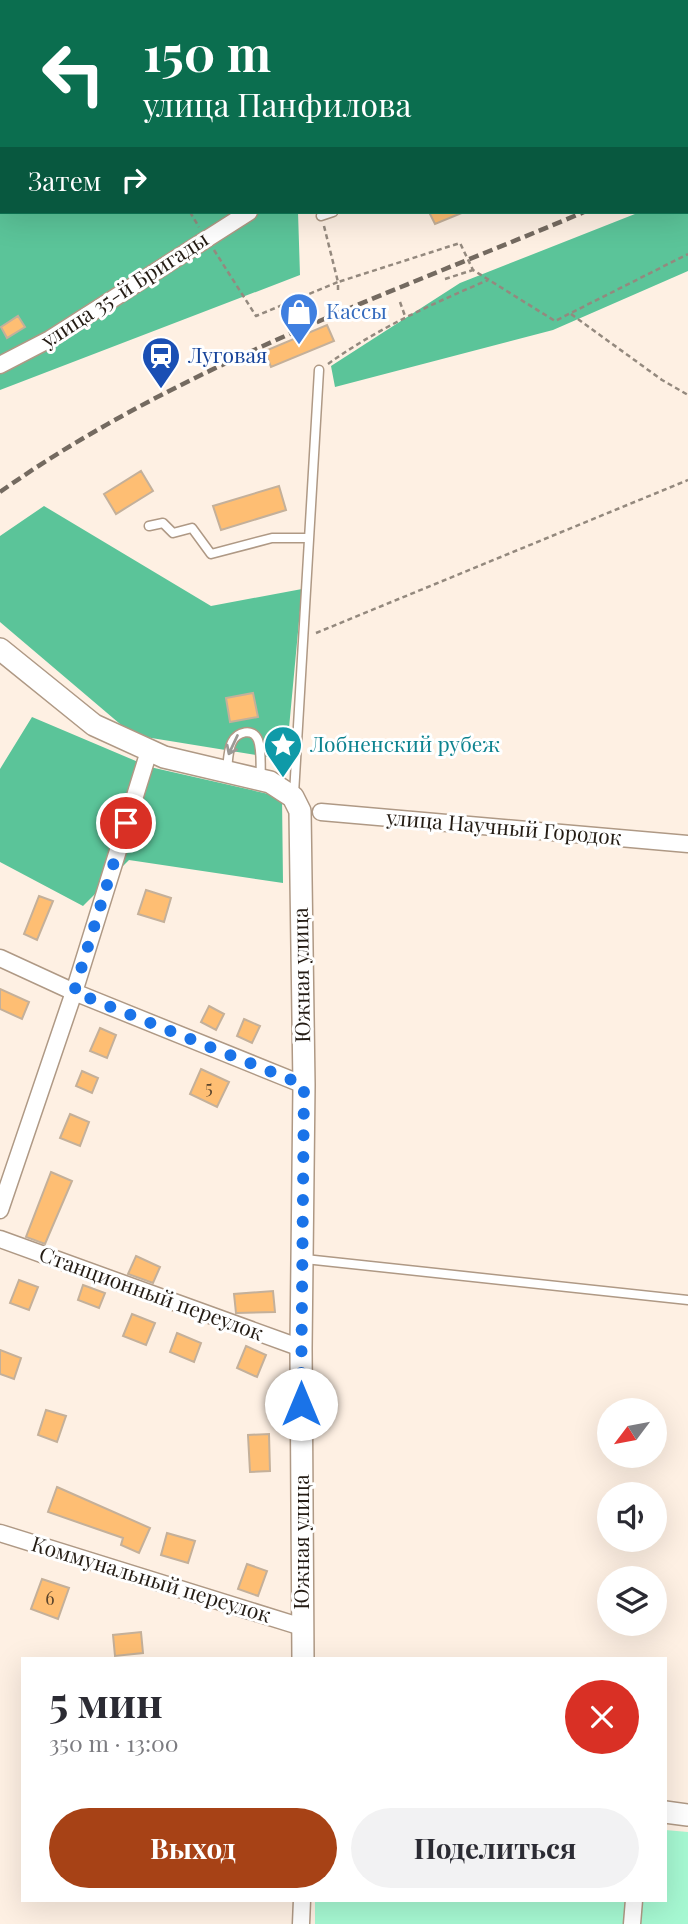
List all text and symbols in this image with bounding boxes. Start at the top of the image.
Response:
text: 150 m [143,19,271,84]
icon: left [28,28,119,119]
text: улица Панфилова [143,82,411,125]
icon: right [115,161,153,199]
text: Затем [28,163,101,198]
street label: улица 35-й Бригады [34,224,213,353]
shop icon: Кассы [278,291,320,346]
place label: Кассы [326,296,387,324]
station icon: Луговая [140,335,182,390]
place label: Луговая [187,340,267,368]
place icon: Лобненский рубеж [262,724,304,779]
place label: Лобненский рубеж [309,729,500,757]
one-way arrow [226,734,239,755]
pin [96,793,156,853]
street label: улица Научный Городок [384,802,623,850]
icon: arrive [107,804,145,842]
street label: Южная улица [285,907,315,1043]
house number: 5 [205,1075,213,1099]
street label: Станционный переулок [36,1238,268,1346]
position arrow [264,1367,338,1441]
north arrow [597,1398,667,1468]
map controls [597,1398,667,1636]
street label: Южная улица [286,1474,314,1610]
button: sound [597,1482,667,1552]
street label: Коммунальный переулок [29,1528,275,1628]
button: layers [597,1566,667,1636]
house number: 6 [45,1586,55,1610]
text: 5 мин [49,1673,163,1729]
button: close [565,1680,639,1754]
text: 350 m · 13:00 [49,1727,179,1758]
button: Выход [49,1808,337,1888]
button: Поделиться [351,1808,639,1888]

